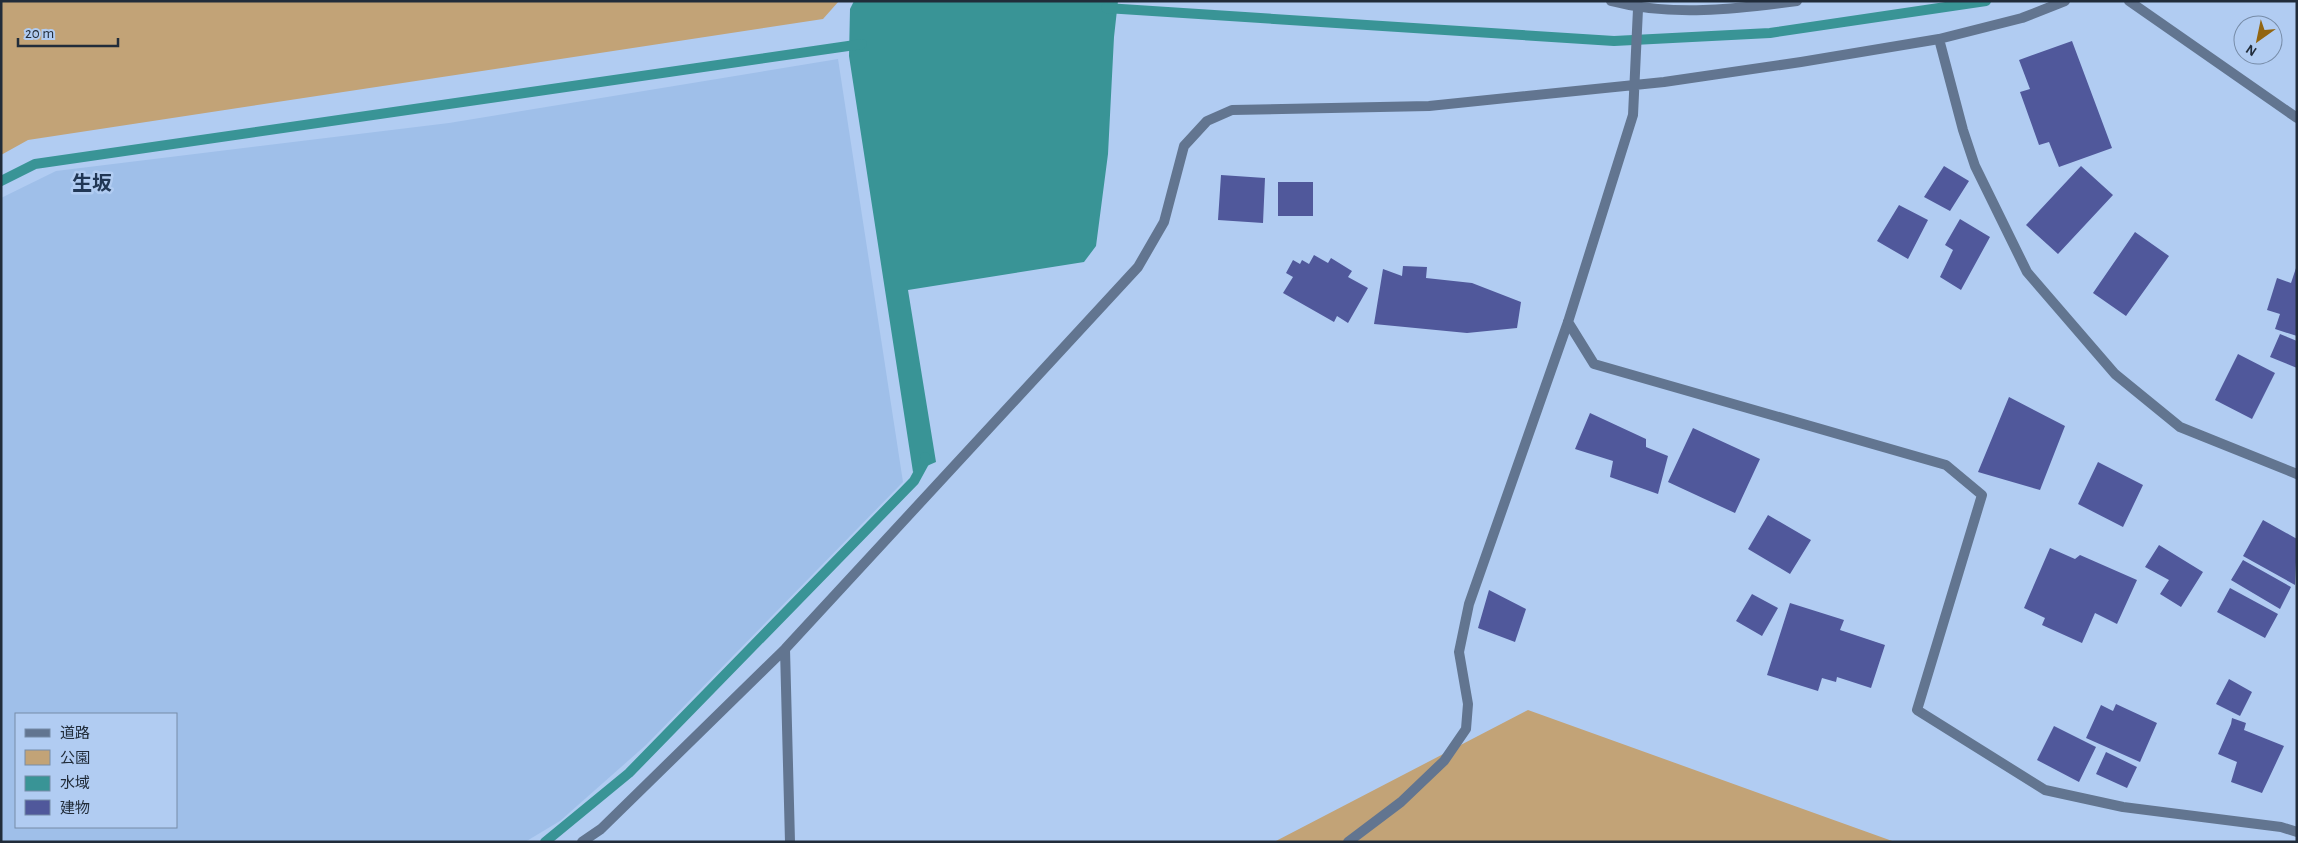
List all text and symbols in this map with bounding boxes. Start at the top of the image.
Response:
scale bar [18,15,118,47]
north arrow [2233,15,2283,65]
text: 20 m [25,26,54,41]
text: N [2244,42,2259,59]
district label: 生坂 [72,173,112,194]
legend [15,713,178,828]
text: 道路 [60,725,90,741]
text: 公園 [60,750,90,766]
text: 水域 [60,775,90,791]
text: 建物 [60,800,90,816]

